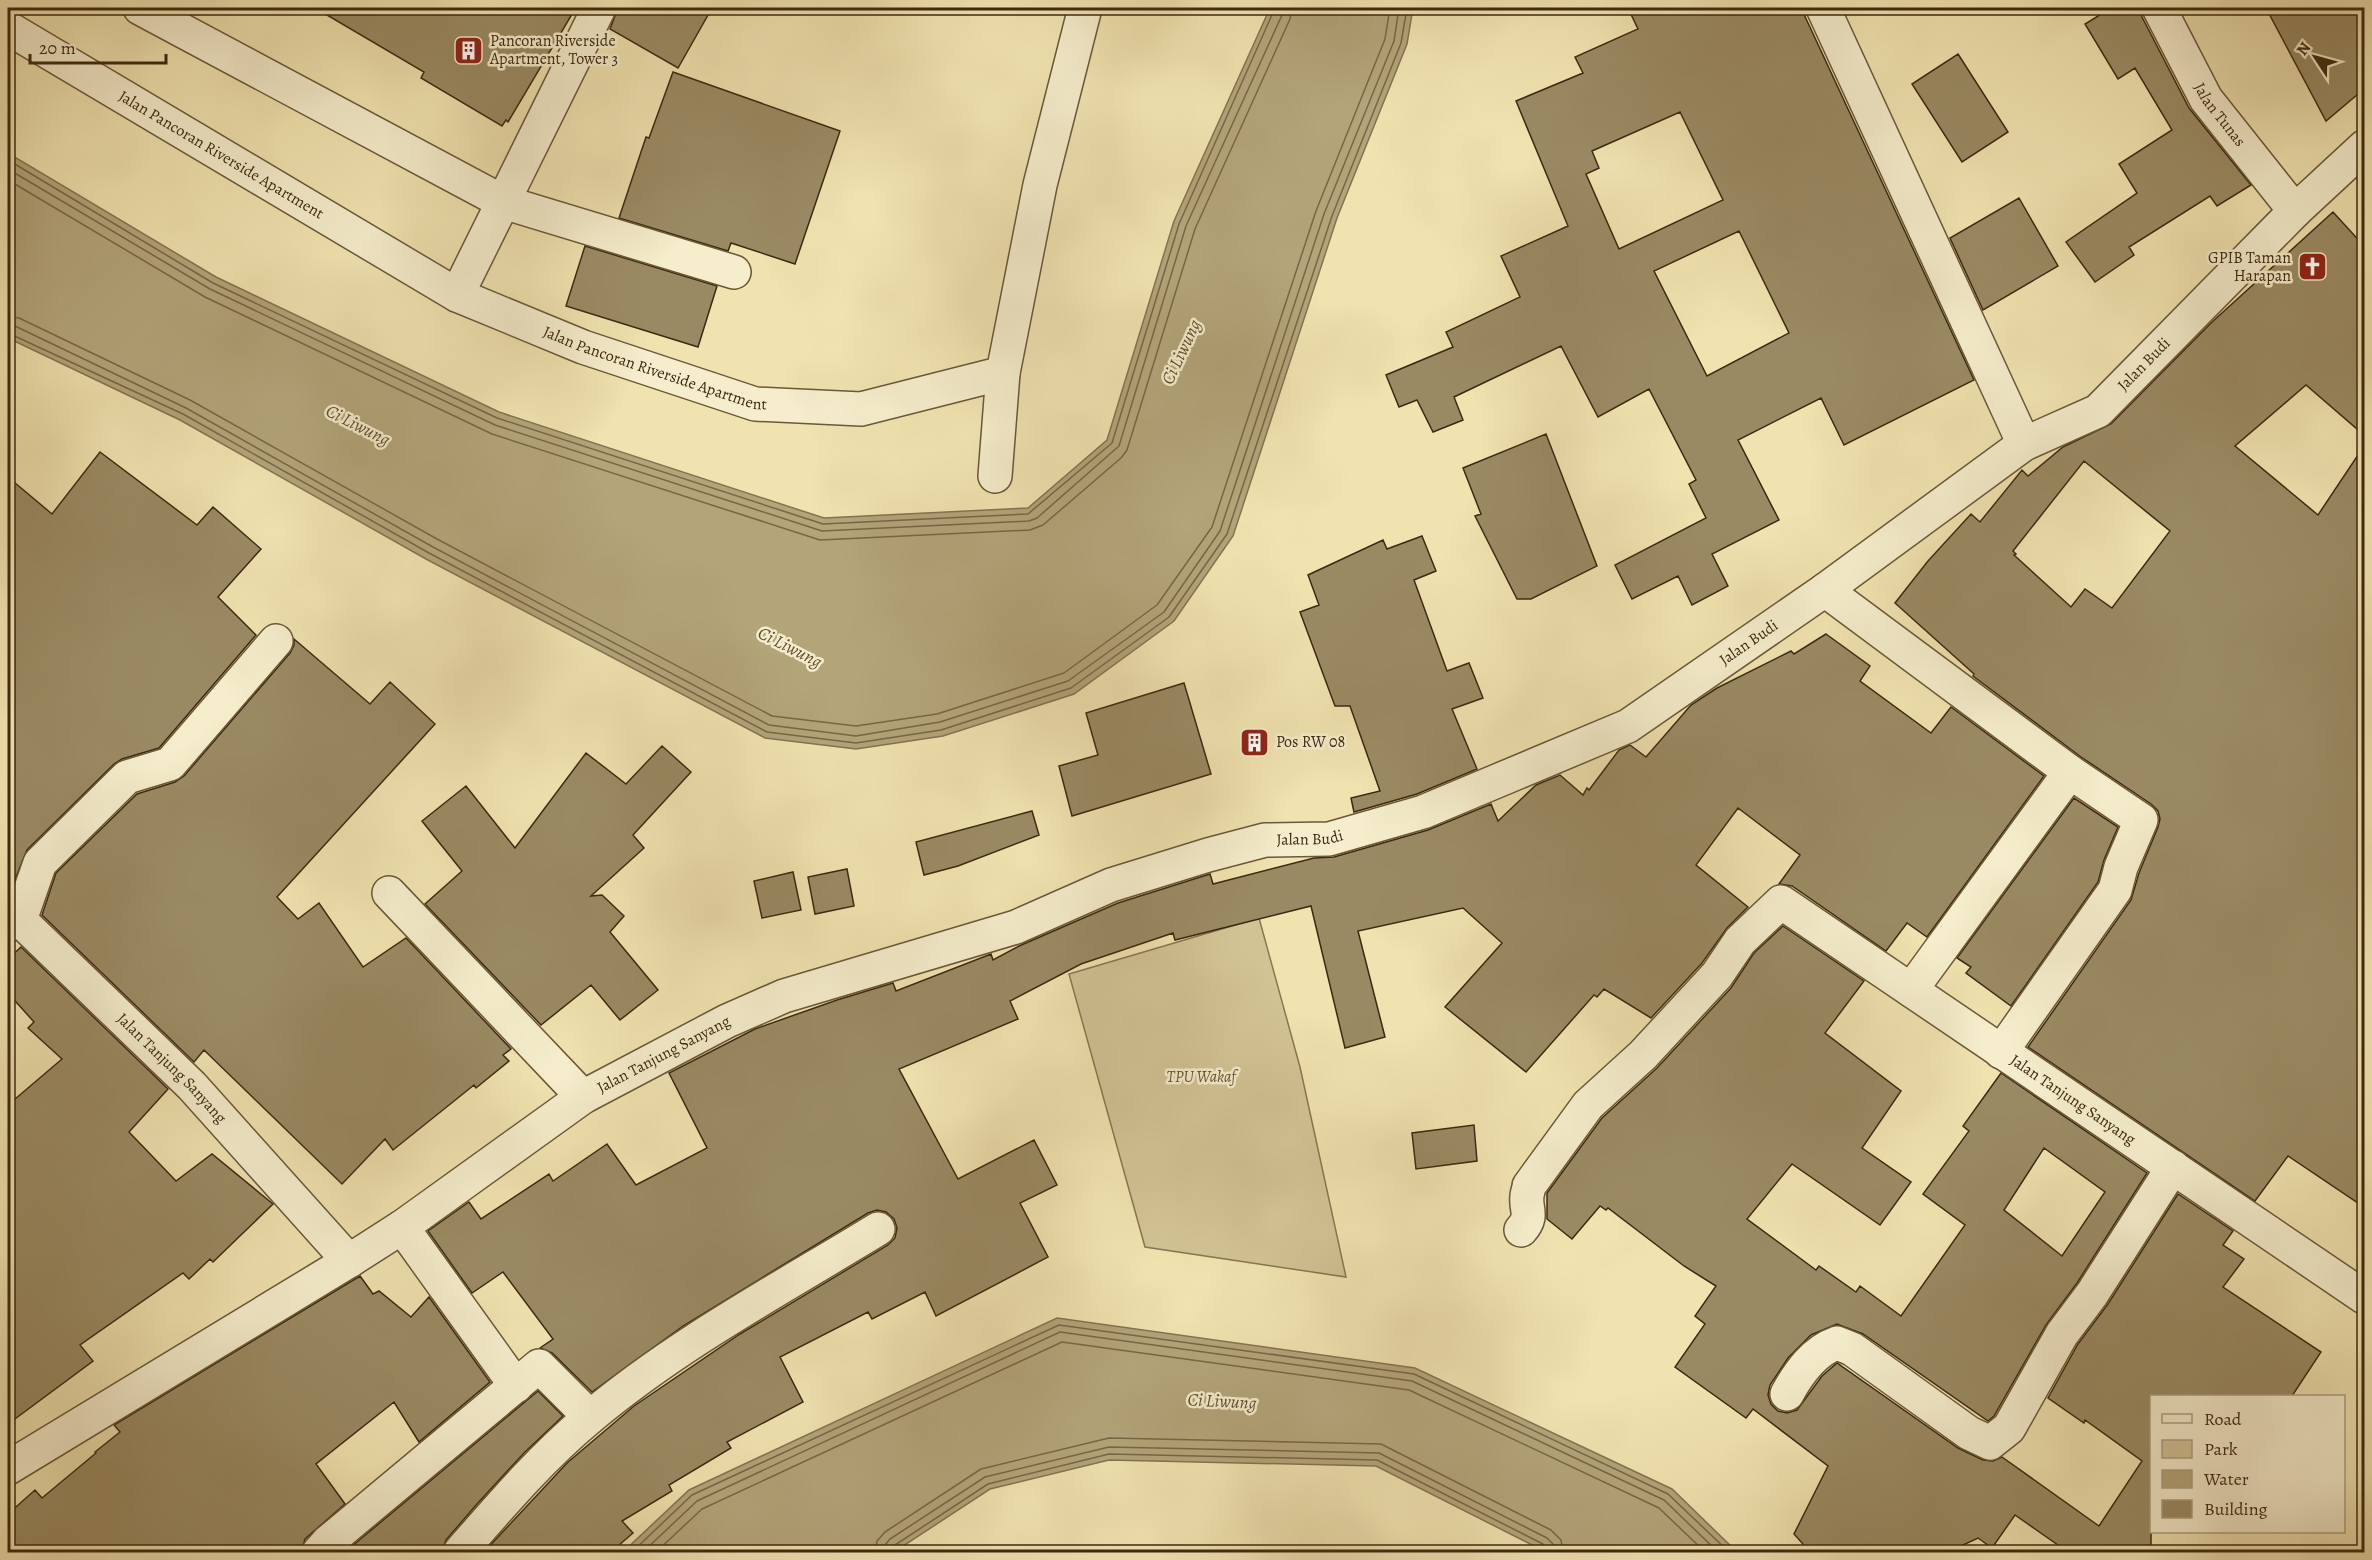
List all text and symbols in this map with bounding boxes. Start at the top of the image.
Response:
scale bar [30,27,166,65]
north arrow [2285,27,2345,87]
place label: Pancoran Riverside Apartment, Tower 3 [489,30,618,70]
building icon: Pancoran Riverside Apartment, Tower 3 [453,34,485,66]
text: 20 m [39,36,76,60]
text: N [2291,37,2316,60]
street label: Jalan Tunas [2188,79,2251,151]
street label: Jalan Pancoran Riverside Apartment [114,85,328,224]
place label: GPIB Taman Harapan [2208,247,2291,287]
church icon: GPIB Taman Harapan [2296,251,2328,283]
water label: Ci Liwung [1156,316,1206,388]
street label: Jalan Pancoran Riverside Apartment [540,321,767,416]
street label: Jalan Budi [2113,333,2175,396]
water label: Ci Liwung [322,399,394,451]
street label: Jalan Budi [1715,615,1783,671]
water label: Ci Liwung [754,621,826,673]
building icon: Pos RW 08 [1239,726,1271,758]
place label: Pos RW 08 [1276,731,1345,753]
street label: Jalan Budi [1276,824,1346,851]
street label: Jalan Tanjung Sanyang [112,1008,231,1128]
street label: Jalan Tanjung Sanyang [593,1010,734,1099]
street label: Jalan Tanjung Sanyang [2006,1049,2140,1150]
park label: TPU Wakaf [1167,1066,1239,1088]
water label: Ci Liwung [1187,1387,1257,1415]
legend [2150,1395,2345,1533]
text: Road [2204,1407,2242,1431]
text: Park [2204,1437,2238,1461]
text: Water [2203,1467,2249,1491]
text: Building [2204,1497,2268,1521]

